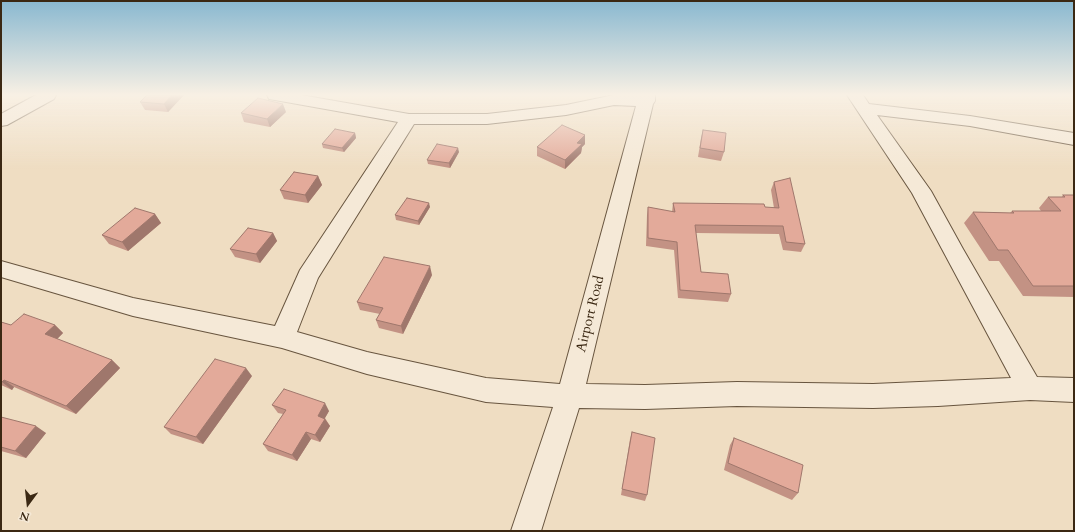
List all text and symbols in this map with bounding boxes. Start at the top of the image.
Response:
street label: Airport Road [573,274,609,354]
north arrow [8,484,48,524]
text: N [18,508,31,525]

